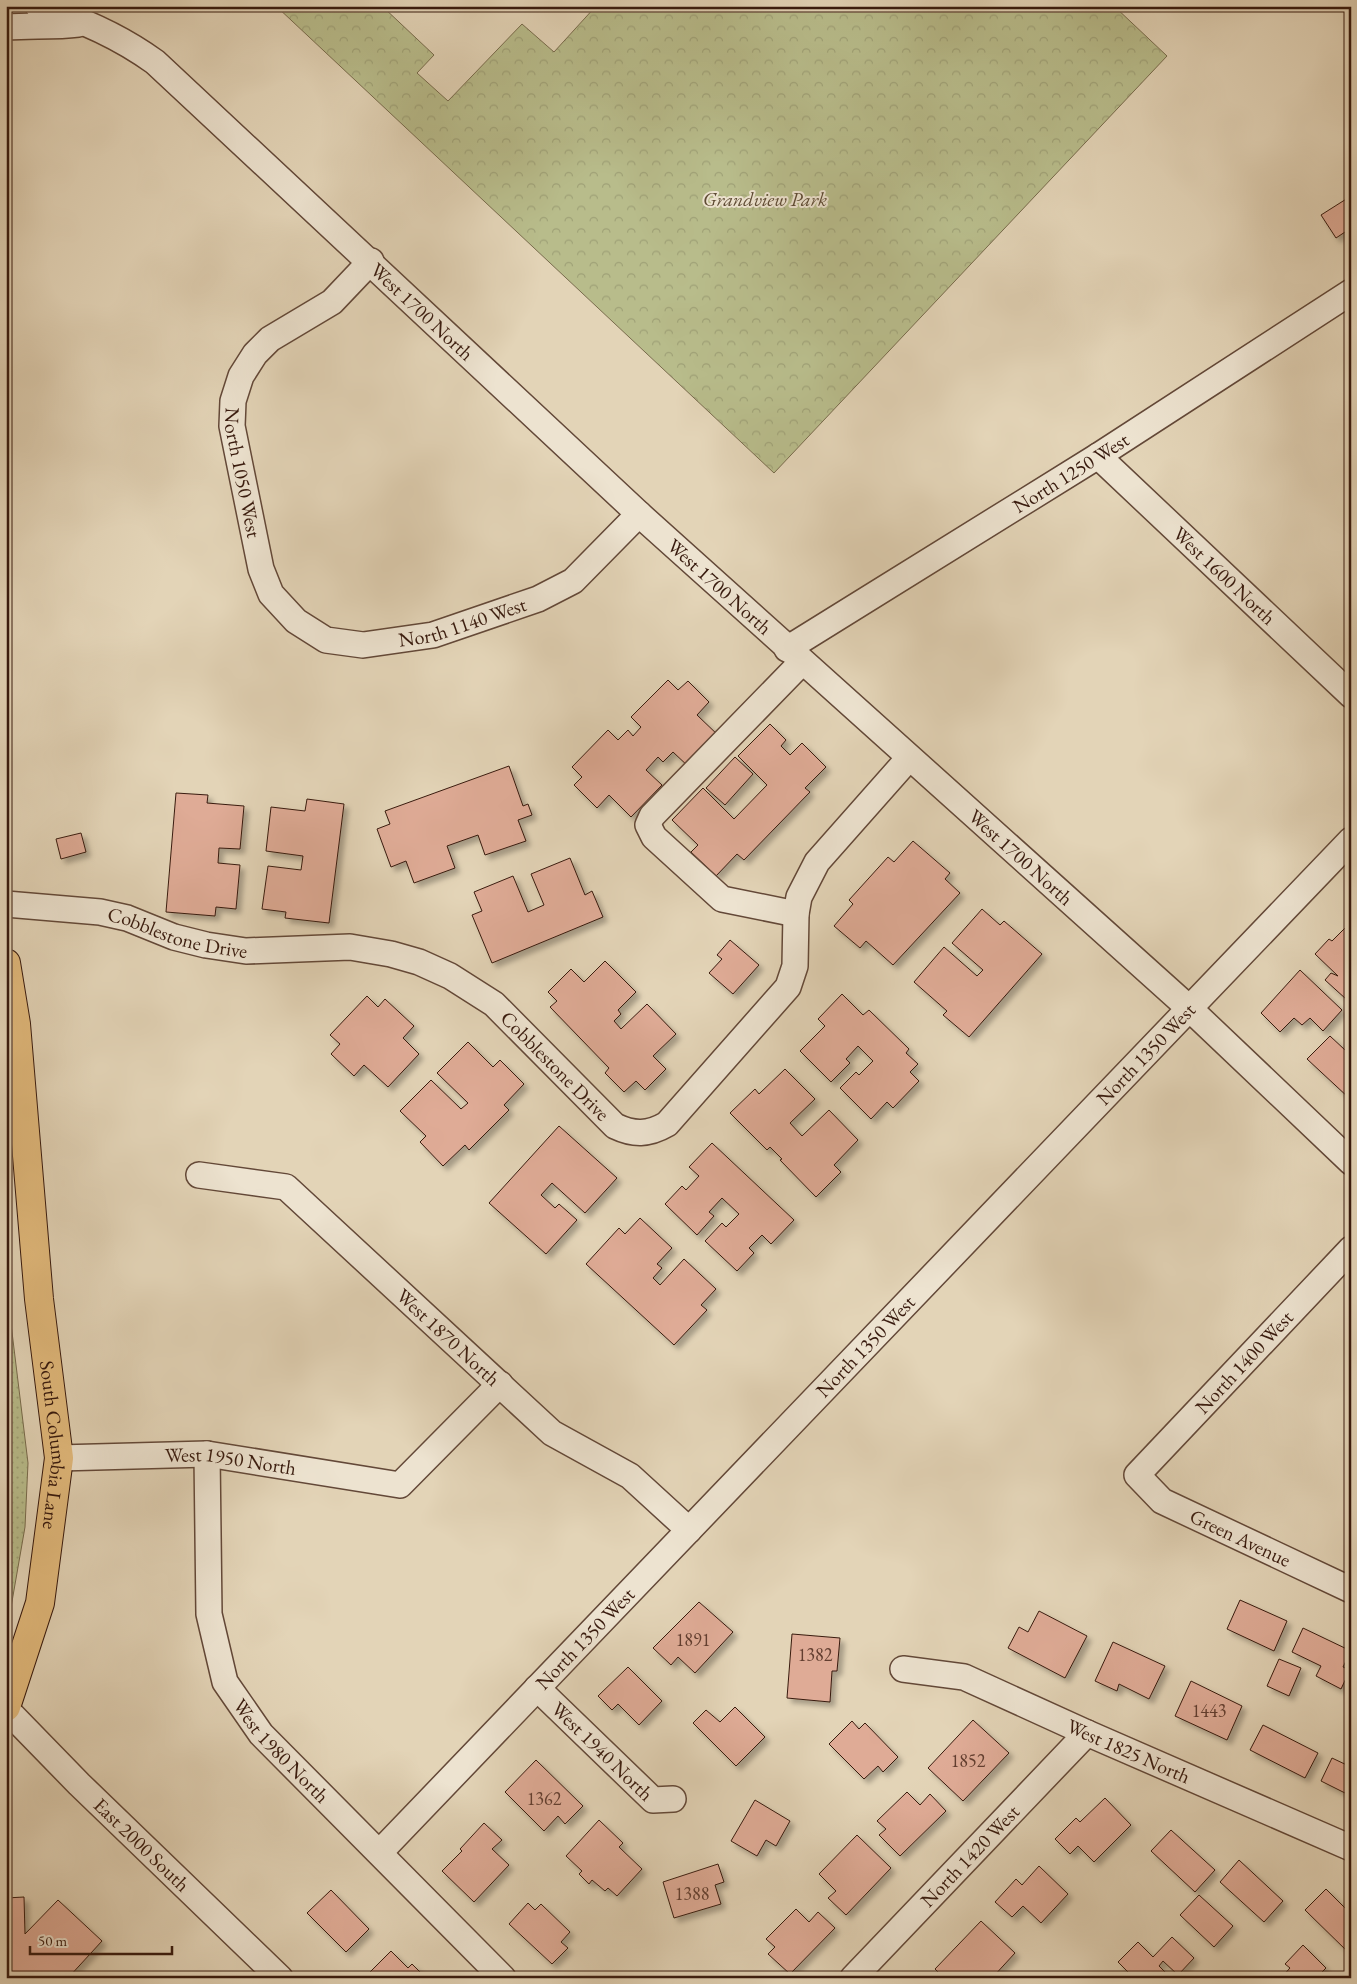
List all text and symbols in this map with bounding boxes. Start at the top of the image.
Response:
park label: Grandview Park [703,186,827,212]
street label: West 1700 North [365,257,480,366]
street label: North 1050 West [219,407,268,541]
street label: North 1250 West [1008,426,1134,519]
street label: West 1600 North [1167,521,1282,630]
street label: West 1700 North [662,533,778,640]
street label: North 1140 West [397,591,530,653]
street label: West 1700 North [963,803,1079,911]
street label: Cobblestone Drive [105,901,249,964]
street label: North 1350 West [1091,997,1201,1111]
street label: Cobblestone Drive [495,1005,616,1126]
street label: West 1870 North [391,1283,506,1392]
street label: North 1350 West [810,1289,921,1403]
street label: North 1400 West [1189,1304,1299,1419]
street label: South Columbia Lane [34,1359,73,1531]
street label: West 1950 North [164,1441,298,1481]
street label: Green Avenue [1186,1503,1295,1573]
street label: North 1350 West [530,1581,641,1695]
house number: 1891 [676,1628,710,1651]
house number: 1382 [798,1643,833,1666]
street label: West 1980 North [227,1693,335,1809]
street label: West 1940 North [546,1696,659,1807]
house number: 1443 [1192,1699,1226,1722]
street label: West 1825 North [1063,1713,1194,1789]
house number: 1852 [951,1749,986,1772]
house number: 1362 [527,1787,562,1810]
street label: East 2000 South [88,1792,196,1897]
street label: North 1420 West [915,1798,1025,1913]
house number: 1388 [675,1882,709,1905]
scale bar [30,1924,172,1956]
text: 50 m [38,1931,67,1950]

